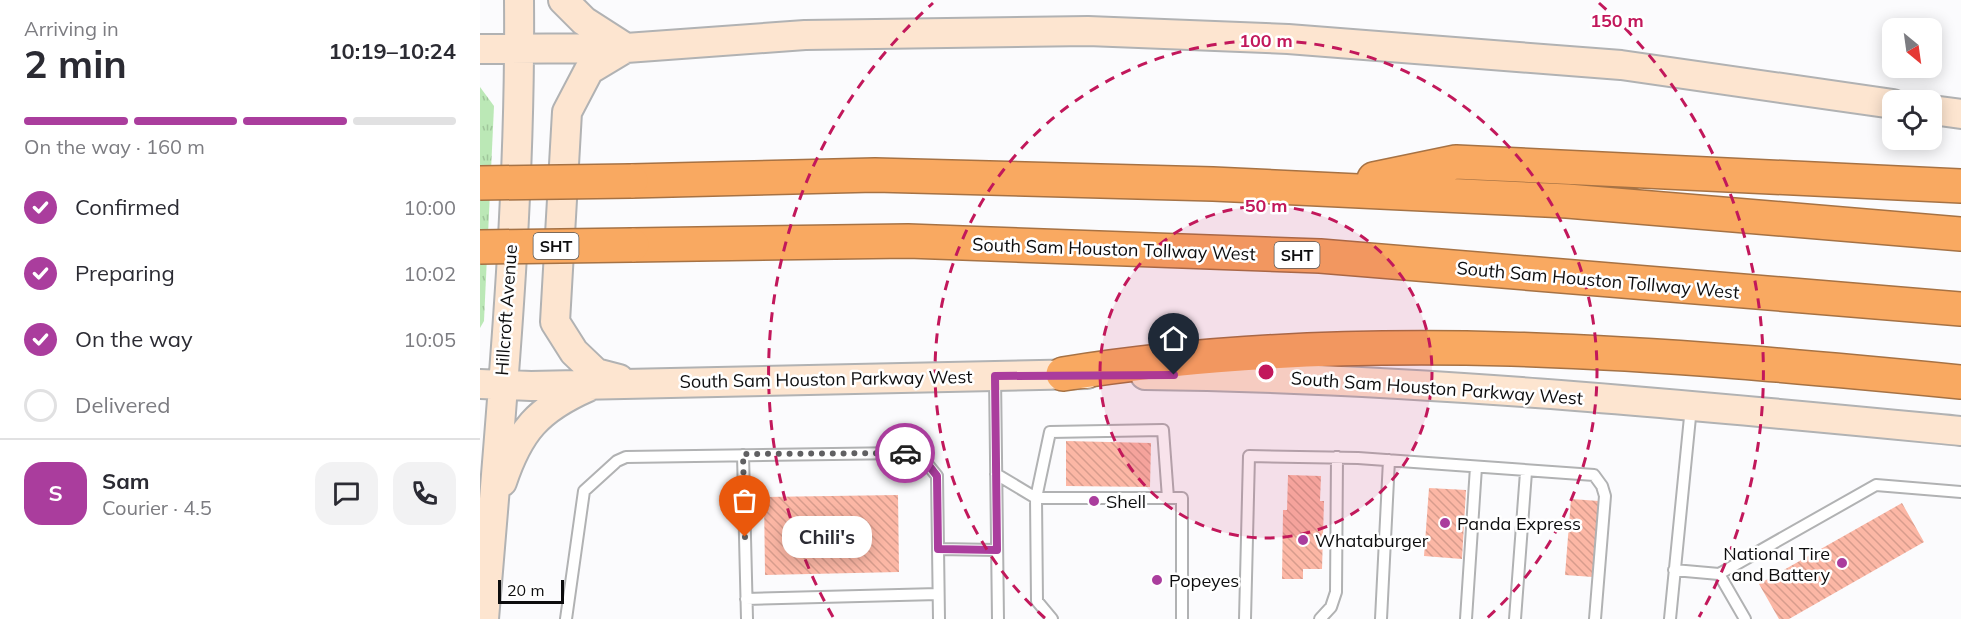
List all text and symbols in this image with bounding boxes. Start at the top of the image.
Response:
text: 150 m [1590,9,1644,32]
text: Arriving in [24,16,119,41]
north arrow [1882,18,1942,78]
map controls [1882,18,1942,150]
text: 100 m [1239,29,1293,52]
text: 10:19–10:24 [328,37,456,65]
text: 2 min [24,39,127,88]
button: locate [1882,90,1942,150]
text: On the way · 160 m [24,134,205,159]
icon: check [24,191,57,224]
text: Confirmed [75,193,180,221]
text: 50 m [1245,194,1287,217]
text: 10:00 [403,195,456,220]
road number: SHT [534,233,578,259]
street label: South Sam Houston Tollway West [972,233,1256,265]
road number: SHT [1274,242,1320,268]
street label: Hillcroft Avenue [490,244,522,376]
street label: South Sam Houston Tollway West [1456,256,1740,304]
icon: check [24,257,57,290]
text: Preparing [75,259,175,287]
text: 10:02 [403,261,456,286]
pin [1148,313,1199,375]
icon: home [1157,322,1190,355]
icon: check [24,323,57,356]
text: On the way [75,325,193,353]
text: 10:05 [403,327,456,352]
centre of rings [1256,362,1276,382]
street label: South Sam Houston Parkway West [679,365,973,393]
street label: South Sam Houston Parkway West [1290,366,1584,410]
text: Delivered [75,391,170,419]
courier [875,423,935,483]
icon: car [889,437,922,470]
button: chat [315,462,378,525]
button: phone [393,462,456,525]
text: Sam [102,467,150,495]
pin [719,475,770,537]
text: S [48,479,63,507]
icon: bag [728,484,761,517]
place label: Shell [1106,490,1146,513]
marker: Shell [1087,494,1101,508]
text: Courier · 4.5 [102,495,212,520]
place label: Panda Express [1457,512,1581,535]
callout: Chili's [781,516,871,558]
marker: Panda Express [1438,516,1452,530]
text: Chili's [799,524,855,549]
place label: Whataburger [1315,529,1429,552]
marker: Whataburger [1296,533,1310,547]
place label: National Tire and Battery [1723,542,1830,586]
marker: National Tire and Battery [1835,556,1849,570]
place label: Popeyes [1169,569,1239,592]
marker: Popeyes [1150,573,1164,587]
scale bar [498,577,564,604]
text: 20 m [507,580,544,600]

